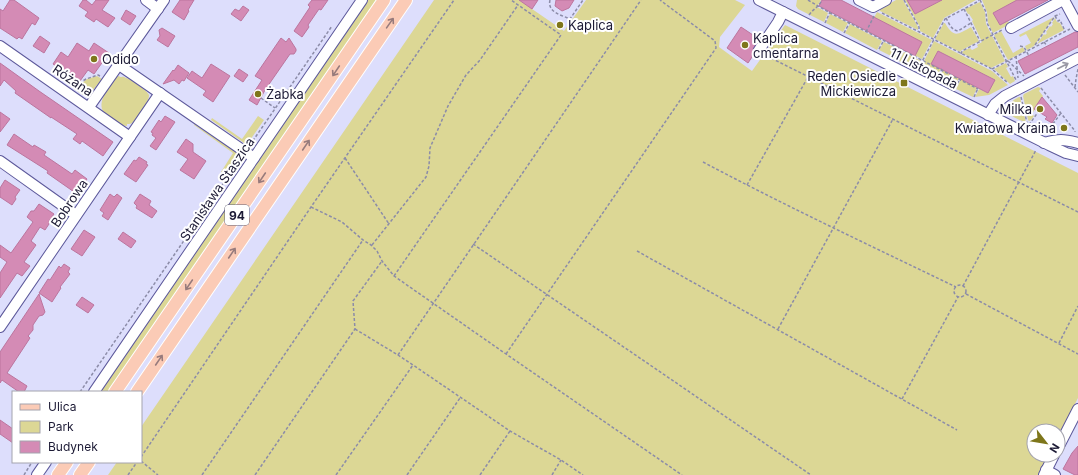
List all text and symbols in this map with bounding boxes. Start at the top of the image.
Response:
place label: Kaplica [568,17,613,33]
one-way arrow [386,18,394,29]
marker: Kaplica [555,20,565,30]
place label: Kaplica cmentarna [753,30,819,61]
marker: Kaplica cmentarna [740,40,750,50]
street label: 11 Listopada [887,44,961,92]
place label: Odido [102,51,139,67]
marker: Odido [89,54,99,64]
street label: Różana [50,61,96,99]
one-way arrow [1057,61,1069,69]
one-way arrow [332,65,340,76]
place label: Reden Osiedle Mickiewicza [807,68,896,99]
marker: Reden Osiedle Mickiewicza [899,78,909,88]
place label: Żabka [266,86,304,102]
marker: Żabka [253,89,263,99]
place label: Milka [1000,101,1032,117]
marker: Milka [1035,104,1045,114]
place label: Kwiatowa Kraina [955,120,1056,136]
marker: Kwiatowa Kraina [1059,123,1069,133]
street label: Stanisława Staszica [176,134,258,244]
one-way arrow [302,140,310,151]
one-way arrow [258,172,266,183]
street label: Bobrowa [47,176,91,230]
road number: 94 [225,205,249,225]
one-way arrow [228,247,236,258]
one-way arrow [185,279,193,290]
one-way arrow [155,355,163,366]
legend [12,391,142,463]
text: Ulica [48,399,76,414]
text: Park [48,419,74,434]
north arrow [1026,423,1066,463]
text: Budynek [48,439,98,454]
text: N [1046,441,1063,455]

